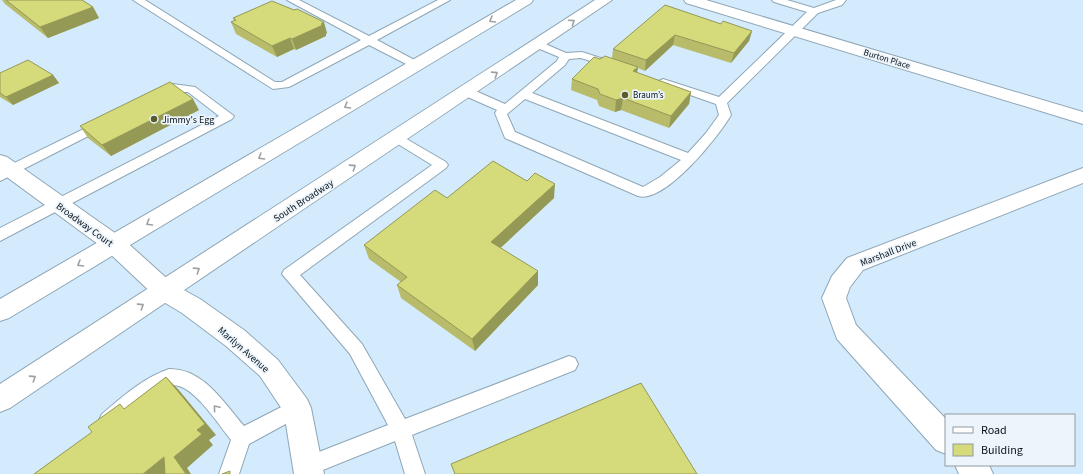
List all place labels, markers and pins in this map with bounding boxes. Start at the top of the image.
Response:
place label: Braum’s [633,89,664,102]
marker: Braum’s [620,90,630,100]
place label: Jimmy's Egg [162,113,214,127]
marker: Jimmy's Egg [149,114,159,124]

